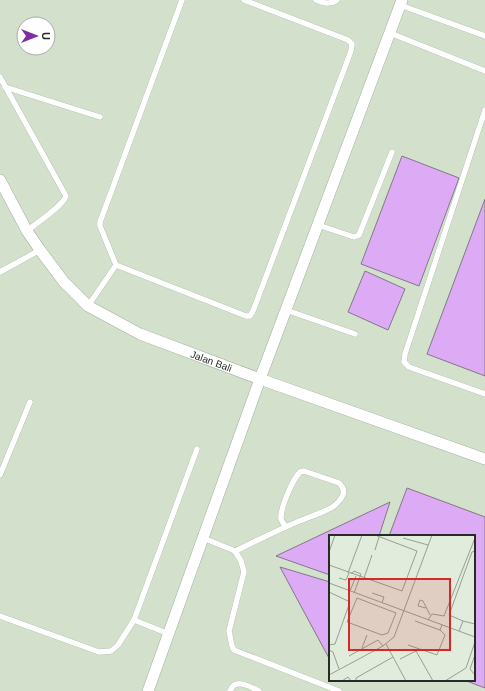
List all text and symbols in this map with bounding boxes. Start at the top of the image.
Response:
north arrow [16,16,56,56]
text: U [40,32,52,40]
street label: Jalan Bali [189,348,234,374]
inset map [329,535,475,681]

